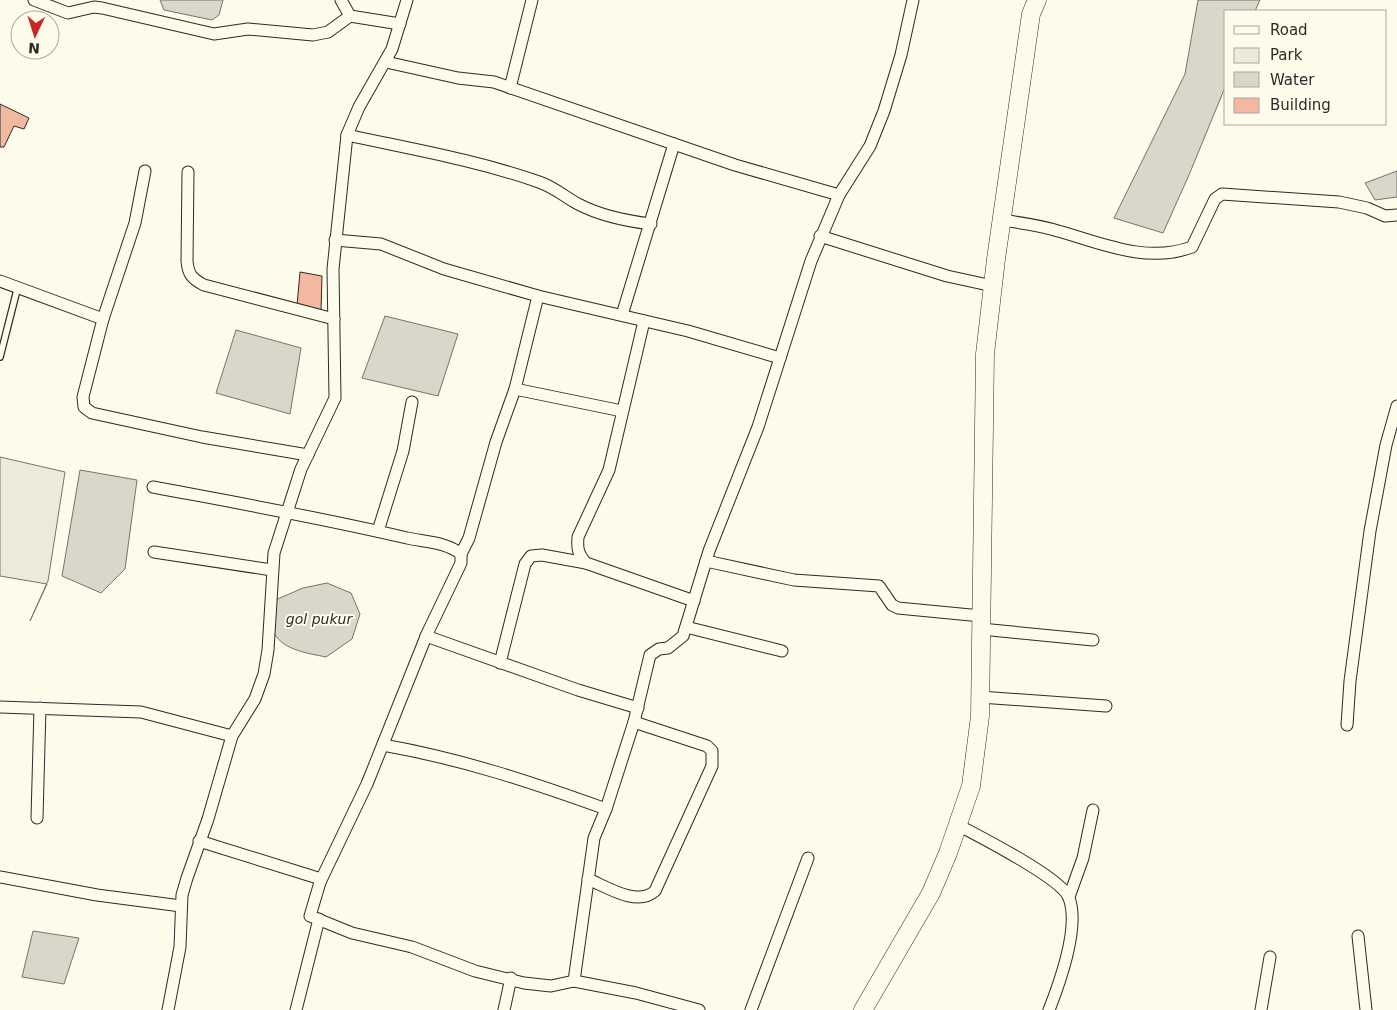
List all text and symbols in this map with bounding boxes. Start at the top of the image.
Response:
north arrow [10,10,60,60]
legend [1224,10,1387,125]
text: Road [1270,21,1308,39]
text: N [28,40,40,56]
text: Park [1270,46,1303,64]
text: Water [1270,71,1315,89]
text: Building [1270,96,1331,114]
water label: gol pukur [286,611,353,627]

